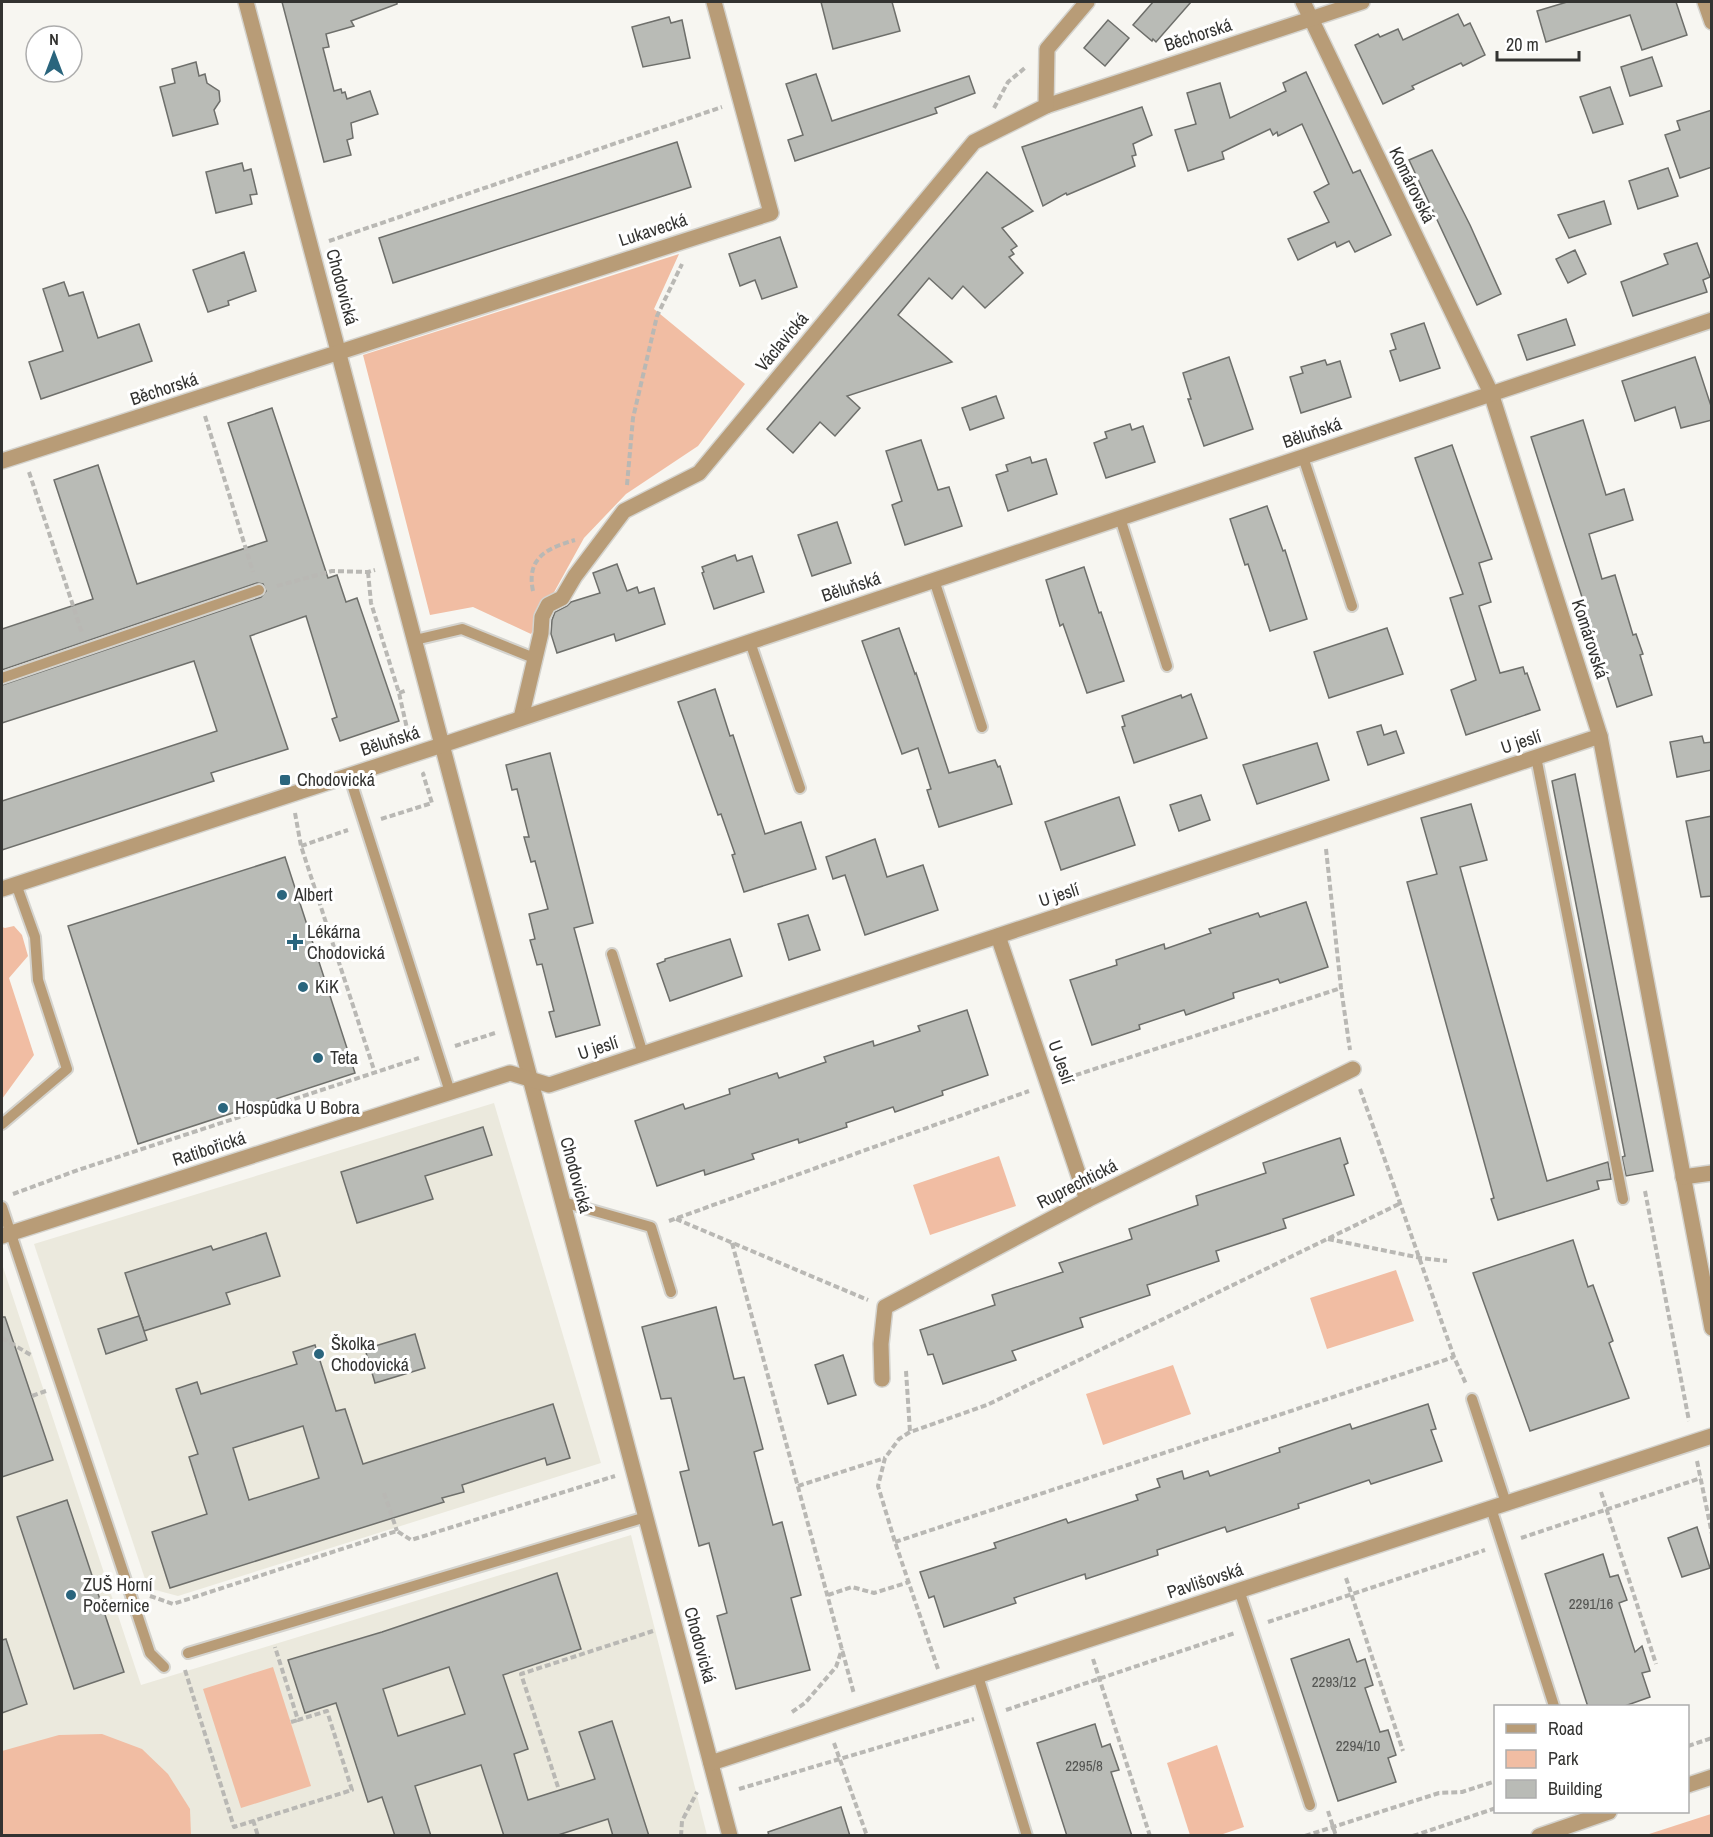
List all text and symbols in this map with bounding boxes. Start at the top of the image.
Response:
street label: Běchorská [1161,12,1235,57]
north arrow [24,24,84,84]
scale bar [1497,24,1580,62]
text: N [49,28,59,50]
text: 20 m [1506,32,1539,57]
street label: Komárovská [1383,142,1442,227]
street label: Lukavecká [615,207,690,252]
street label: Chodovická [320,246,365,328]
street label: Václavická [749,307,814,377]
street label: Běchorská [127,366,201,411]
street label: Běluňská [1279,411,1345,454]
street label: Běluňská [818,565,884,608]
street label: Komárovská [1566,596,1615,682]
street label: Běluňská [357,719,423,762]
street label: U jeslí [1497,723,1545,760]
place label: Chodovická [297,767,375,792]
marker: Chodovická [278,773,292,787]
street label: U jeslí [1035,876,1083,913]
place label: Albert [293,882,333,907]
marker: Albert [275,888,289,902]
place label: Lékárna Chodovická [307,919,385,965]
marker: Lékárna Chodovická [288,935,302,949]
place label: KiK [315,974,339,999]
marker: KiK [296,980,310,994]
street label: U jeslí [574,1029,622,1066]
street label: U Jeslí [1042,1036,1081,1088]
place label: Teta [330,1045,358,1070]
marker: Teta [311,1051,325,1065]
place label: Hospůdka U Bobra [235,1095,360,1120]
marker: Hospůdka U Bobra [216,1101,230,1115]
street label: Ratibořická [169,1125,249,1172]
street label: Chodovická [554,1134,599,1216]
street label: Ruprechtická [1032,1153,1121,1214]
place label: Školka Chodovická [331,1331,409,1377]
marker: Školka Chodovická [312,1347,326,1361]
street label: Pavlišovská [1164,1556,1246,1605]
place label: ZUŠ Horní Počernice [83,1572,154,1618]
marker: ZUŠ Horní Počernice [64,1588,78,1602]
house number: 2291/16 [1569,1593,1613,1614]
street label: Chodovická [678,1604,723,1686]
house number: 2293/12 [1312,1671,1356,1692]
legend [1494,1705,1689,1813]
text: Road [1548,1716,1583,1741]
house number: 2294/10 [1336,1735,1380,1756]
text: Park [1548,1746,1579,1771]
house number: 2295/8 [1065,1755,1103,1776]
text: Building [1548,1776,1603,1801]

